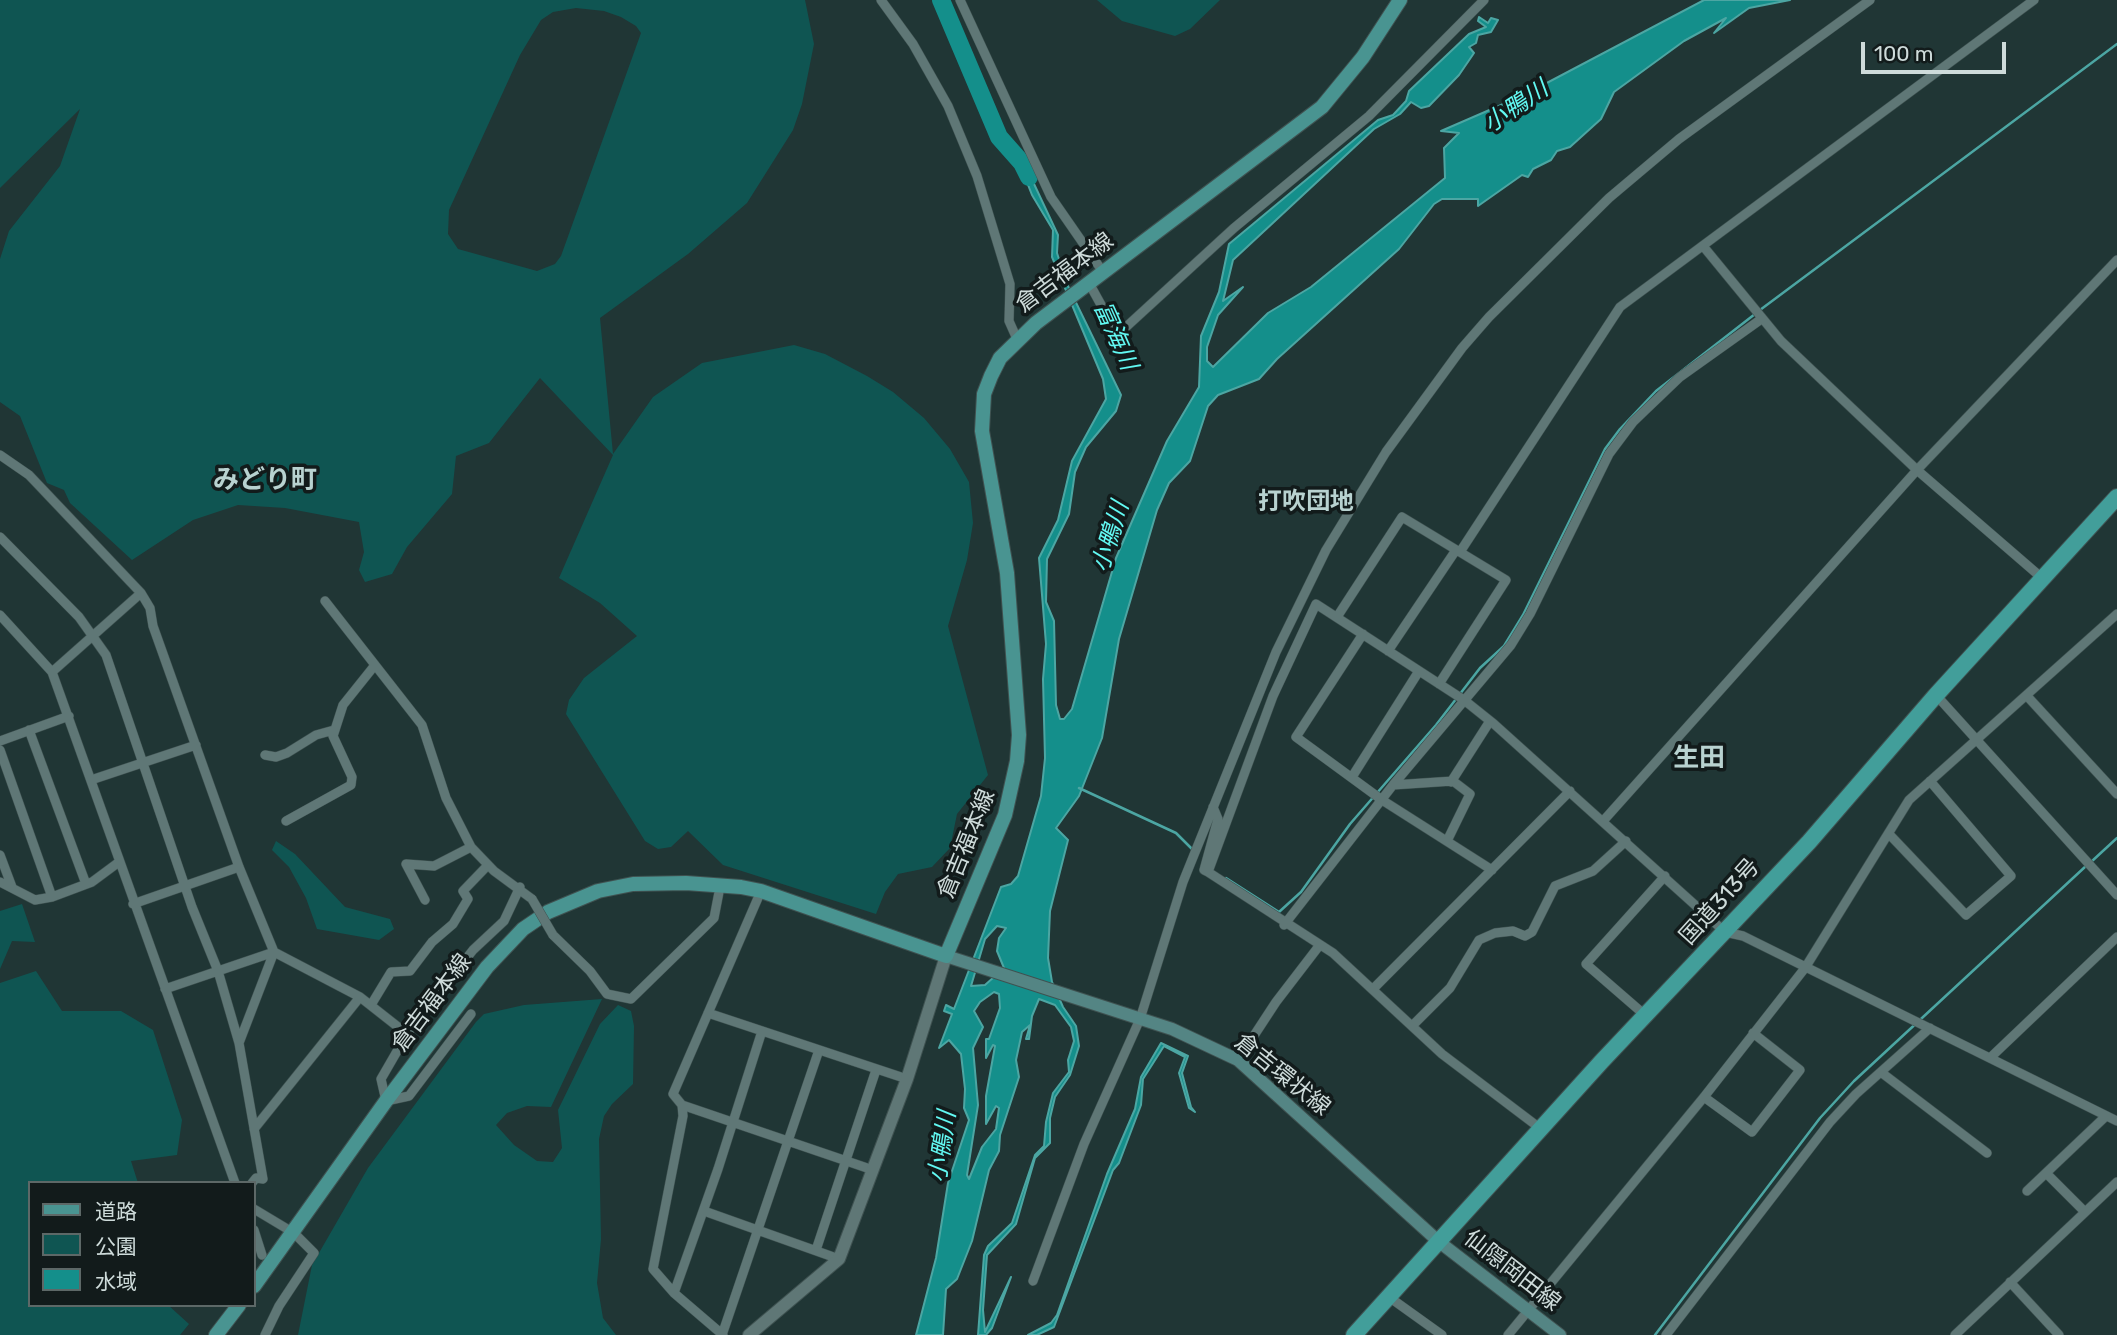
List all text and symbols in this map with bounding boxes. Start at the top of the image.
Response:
scale bar [1865,28,2010,72]
text: 100 m [1874,41,1933,66]
water label: 小鴨川 [1478,75,1554,139]
street label: 倉吉福本線 [1011,227,1119,319]
water label: 富海川 [1087,297,1143,375]
district label: みどり町 [213,464,317,496]
district label: 打吹団地 [1258,488,1354,516]
water label: 小鴨川 [1087,498,1135,576]
district label: 生田 [1673,742,1725,774]
street label: 倉吉福本線 [933,786,1001,902]
street label: 国道313号 [1674,853,1766,951]
street label: 倉吉福本線 [386,949,478,1057]
street label: 倉吉環状線 [1229,1028,1335,1122]
water label: 小鴨川 [924,1109,962,1185]
legend [28,1181,256,1307]
text: 道路 [95,1199,137,1224]
street label: 仙隠岡田線 [1458,1225,1566,1317]
text: 公園 [95,1234,137,1259]
text: 水域 [95,1269,137,1294]

